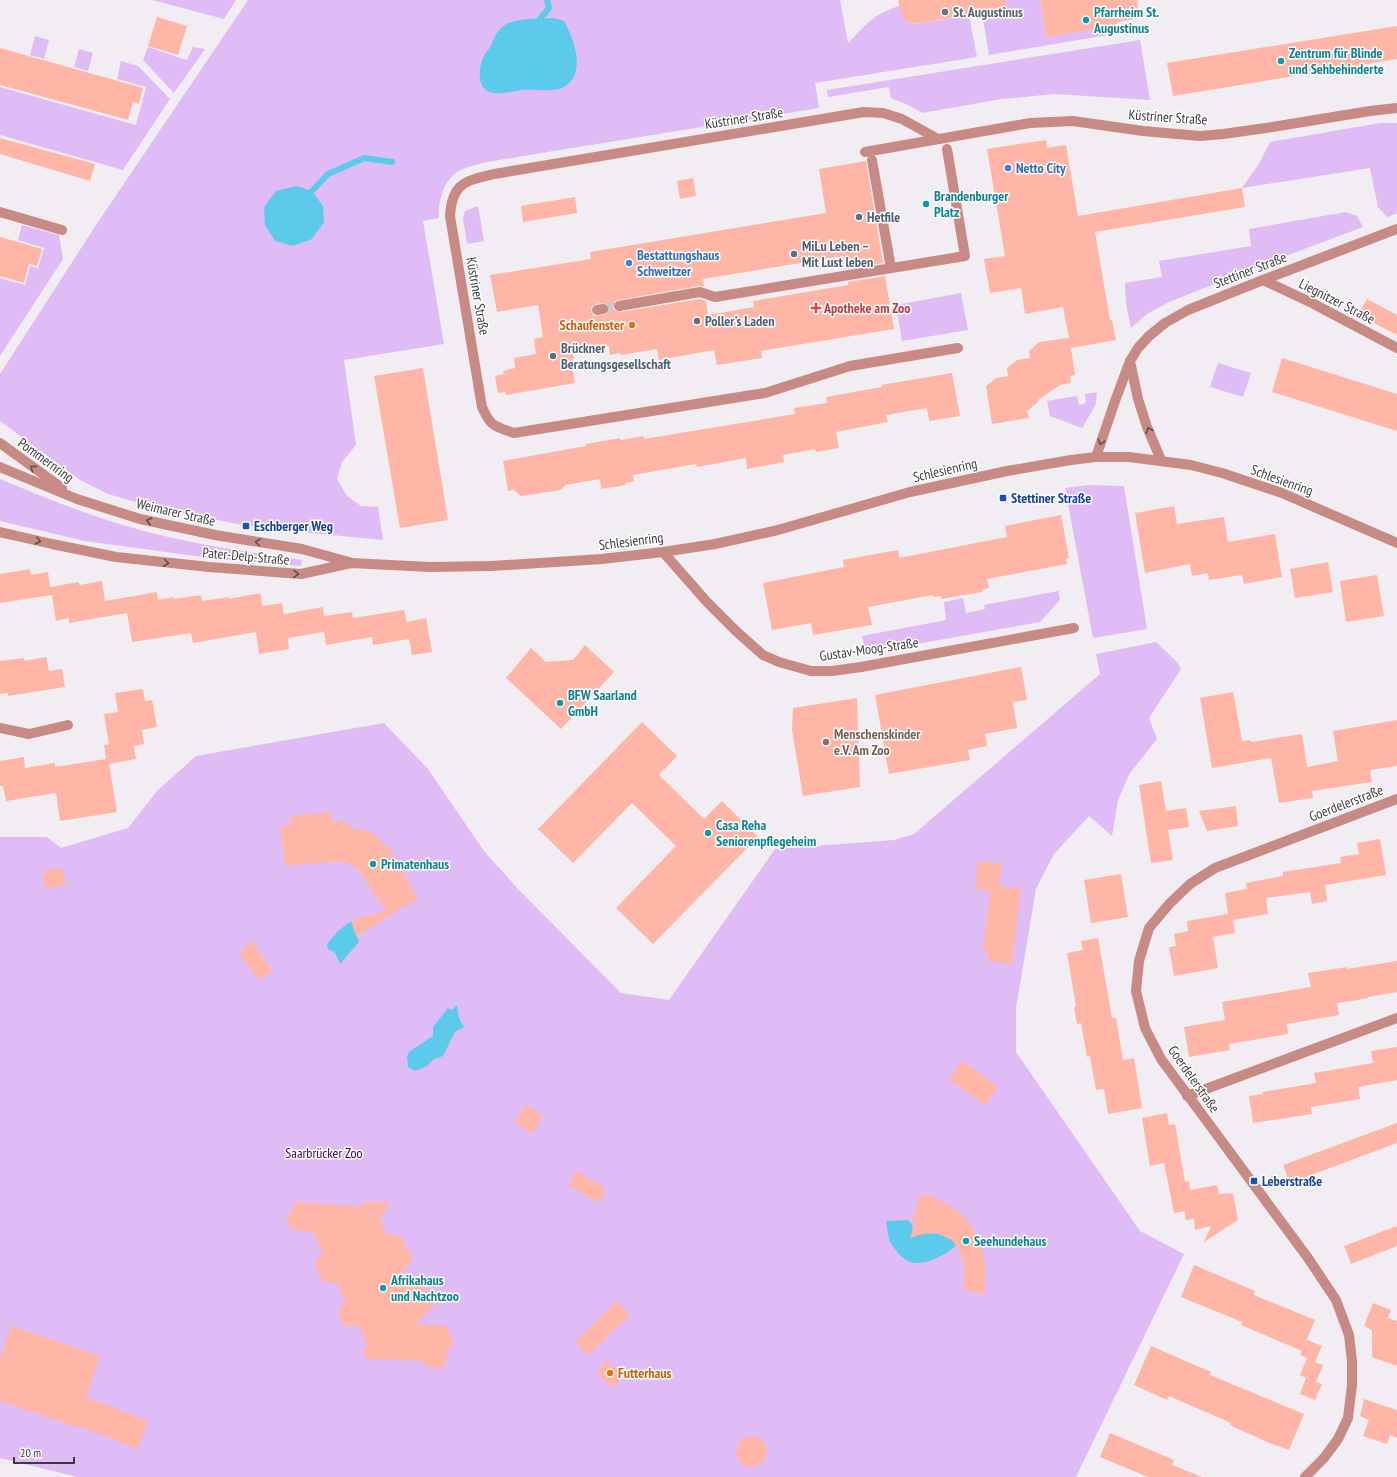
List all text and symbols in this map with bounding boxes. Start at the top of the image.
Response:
place label: St. Augustinus [953,3,1023,21]
place label: Pfarrheim St. Augustinus [1093,3,1159,37]
marker: St. Augustinus [940,7,950,17]
marker: Pfarrheim St. Augustinus [1081,15,1091,25]
place label: Zentrum für Blinde und Sehbehinderte [1289,44,1384,78]
marker: Zentrum für Blinde und Sehbehinderte [1276,56,1286,66]
street label: Küstriner Straße [704,103,785,133]
street label: Küstriner Straße [1128,105,1208,129]
place label: Netto City [1016,159,1066,177]
marker: Netto City [1003,163,1013,173]
place label: Brandenburger Platz [934,187,1009,221]
marker: Brandenburger Platz [921,199,931,209]
place label: Hetfile [867,208,900,226]
marker: Hetfile [854,212,864,222]
place label: MiLu Leben – Mit Lust leben [802,237,873,271]
place label: Bestattungshaus Schweitzer [637,246,720,280]
street label: Stettiner Straße [1211,248,1289,292]
marker: MiLu Leben – Mit Lust leben [789,249,799,259]
street label: Küstriner Straße [462,256,494,337]
marker: Bestattungshaus Schweitzer [624,258,634,268]
street label: Liegnitzer Straße [1296,274,1378,328]
place label: Apotheke am Zoo [823,299,911,317]
marker: Apotheke am Zoo [811,303,821,313]
place label: Poller's Laden [705,312,775,330]
place label: Schaufenster [560,316,625,334]
marker: Poller's Laden [692,316,702,326]
marker: Schaufenster [627,320,637,330]
place label: Brückner Beratungsgesellschaft [561,339,671,373]
marker: Brückner Beratungsgesellschaft [548,351,558,361]
one-way arrow [1145,426,1153,433]
street label: Pommernring [14,434,78,486]
one-way arrow [1097,439,1106,446]
street label: Schlesienring [911,454,979,486]
street label: Schlesienring [1248,460,1316,500]
one-way arrow [31,466,38,473]
place label: Stettiner Straße [1011,489,1091,507]
marker: Stettiner Straße [998,493,1008,503]
street label: Weimarer Straße [135,494,218,530]
one-way arrow [146,517,153,525]
place label: Eschberger Weg [254,517,333,535]
marker: Eschberger Weg [241,521,251,531]
street label: Schlesienring [598,528,664,554]
one-way arrow [35,537,41,545]
one-way arrow [255,538,261,547]
street label: Pater-Delp-Straße [202,543,291,569]
one-way arrow [163,558,169,567]
one-way arrow [293,569,299,578]
street label: Gustav-Moog-Straße [818,633,920,665]
place label: BFW Saarland GmbH [568,686,637,720]
marker: BFW Saarland GmbH [555,698,565,708]
place label: Menschenskinder e.V. Am Zoo [834,725,921,759]
marker: Menschenskinder e.V. Am Zoo [821,737,831,747]
street label: Goerdelerstraße [1306,781,1386,825]
place label: Casa Reha Seniorenpflegeheim [716,816,816,850]
marker: Casa Reha Seniorenpflegeheim [703,828,713,838]
place label: Primatenhaus [381,855,449,873]
marker: Primatenhaus [368,859,378,869]
street label: Goerdelerstraße [1164,1042,1224,1116]
park label: Saarbrücker Zoo [285,1144,363,1162]
place label: Leberstraße [1262,1172,1322,1190]
marker: Leberstraße [1249,1176,1259,1186]
place label: Seehundehaus [974,1232,1046,1250]
marker: Seehundehaus [961,1236,971,1246]
place label: Afrikahaus und Nachtzoo [390,1271,459,1305]
marker: Afrikahaus und Nachtzoo [378,1283,388,1293]
place label: Futterhaus [618,1364,672,1382]
marker: Futterhaus [605,1368,615,1378]
scale bar [14,1439,74,1465]
text: 20 m [20,1445,41,1460]

